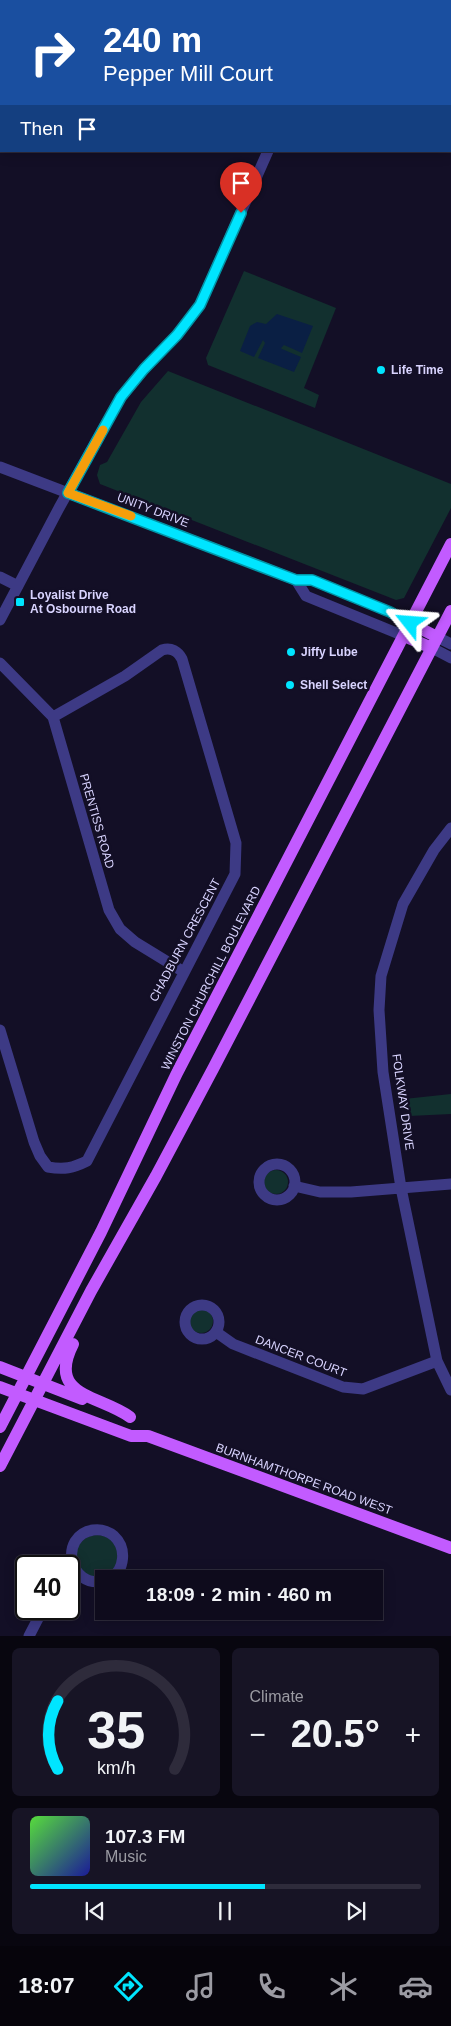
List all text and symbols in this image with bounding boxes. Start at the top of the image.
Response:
icon: right [20,20,85,85]
text: 240 m [103,20,202,59]
text: Pepper Mill Court [103,61,273,86]
icon: arrive [73,115,101,143]
text: Then [20,118,63,139]
pin [220,162,262,213]
icon: arrive [227,169,255,197]
place label: Life Time [391,363,444,377]
marker: Life Time [375,364,387,376]
street label: UNITY DRIVE [115,490,191,530]
place label: Loyalist Drive At Osbourne Road [30,588,136,616]
marker: Loyalist Drive At Osbourne Road [14,596,26,608]
position arrow [383,596,435,648]
place label: Jiffy Lube [301,645,358,659]
marker: Jiffy Lube [285,646,297,658]
place label: Shell Select [300,678,367,692]
marker: Shell Select [284,679,296,691]
street label: PRENTISS ROAD [77,772,117,870]
street label: CHADBURN CRESCENT [147,875,224,1004]
street label: WINSTON CHURCHILL BOULEVARD [158,883,264,1072]
street label: FOLKWAY DRIVE [389,1053,417,1151]
street label: DANCER COURT [253,1332,349,1380]
street label: BURNHAMTHORPE ROAD WEST [214,1440,395,1518]
speed limit sign: 40 [15,1555,80,1620]
text: 18:09 · 2 min · 460 m [146,1584,332,1605]
text: Climate [250,1688,304,1705]
text: 35 [87,1701,145,1759]
text: 20.5° [291,1713,380,1755]
text: − [250,1719,266,1750]
text: + [405,1719,421,1750]
text: km/h [96,1758,135,1778]
text: 107.3 FM [105,1826,185,1847]
text: Music [105,1848,147,1865]
icon: previous [81,1897,109,1925]
icon: pause [211,1897,239,1925]
icon: next [342,1897,370,1925]
icon: directions [111,1969,146,2004]
icon: music [183,1969,218,2004]
icon: phone [254,1969,289,2004]
icon: climate [326,1969,361,2004]
icon: car [398,1969,433,2004]
text: 18:07 [18,1973,75,1998]

